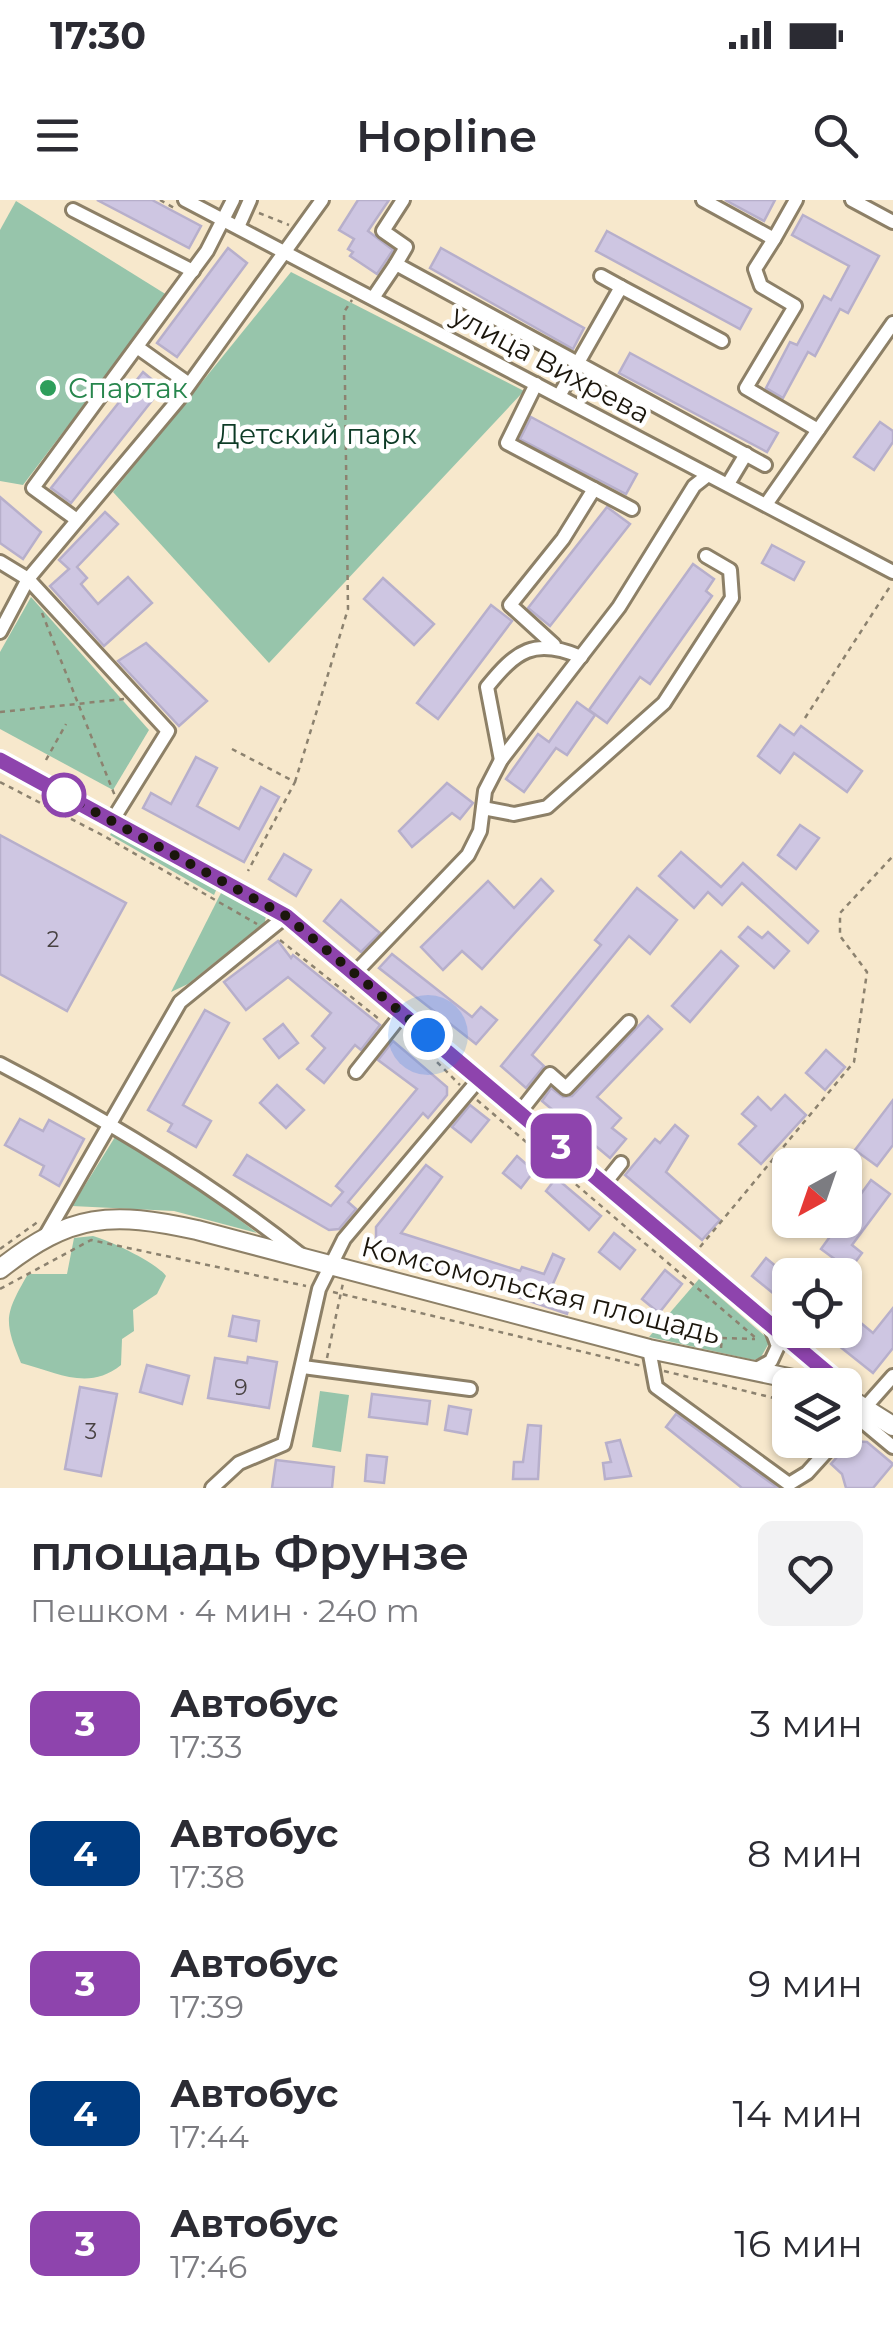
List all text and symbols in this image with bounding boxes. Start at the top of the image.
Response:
text: 17:30 [50,12,146,59]
icon: menu [30,108,85,163]
text: Hopline [356,108,537,163]
icon: search [808,108,863,163]
street label: улица Вихрева [445,297,656,431]
place label: Спартак [68,371,188,405]
marker: Спартак [37,377,59,399]
park label: Детский парк [217,417,417,451]
unlabelled marker [43,774,85,816]
house number: 2 [47,926,59,953]
your location [403,1010,453,1060]
line badge: 3 [528,1114,594,1178]
text: 3 [551,1125,571,1168]
north arrow [772,1148,862,1238]
map controls [772,1148,862,1458]
street label: Комсомольская площадь [358,1229,724,1351]
button: locate [772,1258,862,1348]
button: layers [772,1368,862,1458]
house number: 9 [234,1374,248,1401]
house number: 3 [85,1418,97,1445]
button: heart [758,1521,863,1626]
text: площадь Фрунзе [30,1524,470,1582]
text: Пешком · 4 мин · 240 m [30,1591,420,1630]
text: Автобус [170,1680,339,1727]
text: 3 мин [750,1700,863,1747]
text: 3 [75,1702,95,1745]
text: 17:33 [170,1727,242,1766]
text: Автобус [170,1810,339,1857]
text: 8 мин [747,1830,863,1877]
text: 4 [73,1832,97,1875]
text: 17:38 [170,1857,245,1896]
text: Автобус [170,1940,339,1987]
text: 9 мин [748,1960,863,2007]
text: 3 [75,1962,95,2005]
text: 17:39 [170,1987,244,2026]
text: Автобус [170,2070,339,2117]
text: 14 мин [732,2090,863,2137]
text: 4 [73,2092,97,2135]
text: 17:44 [170,2117,249,2156]
text: Автобус [170,2200,339,2247]
text: 16 мин [734,2220,863,2267]
text: 3 [75,2222,95,2265]
text: 17:46 [170,2247,247,2286]

